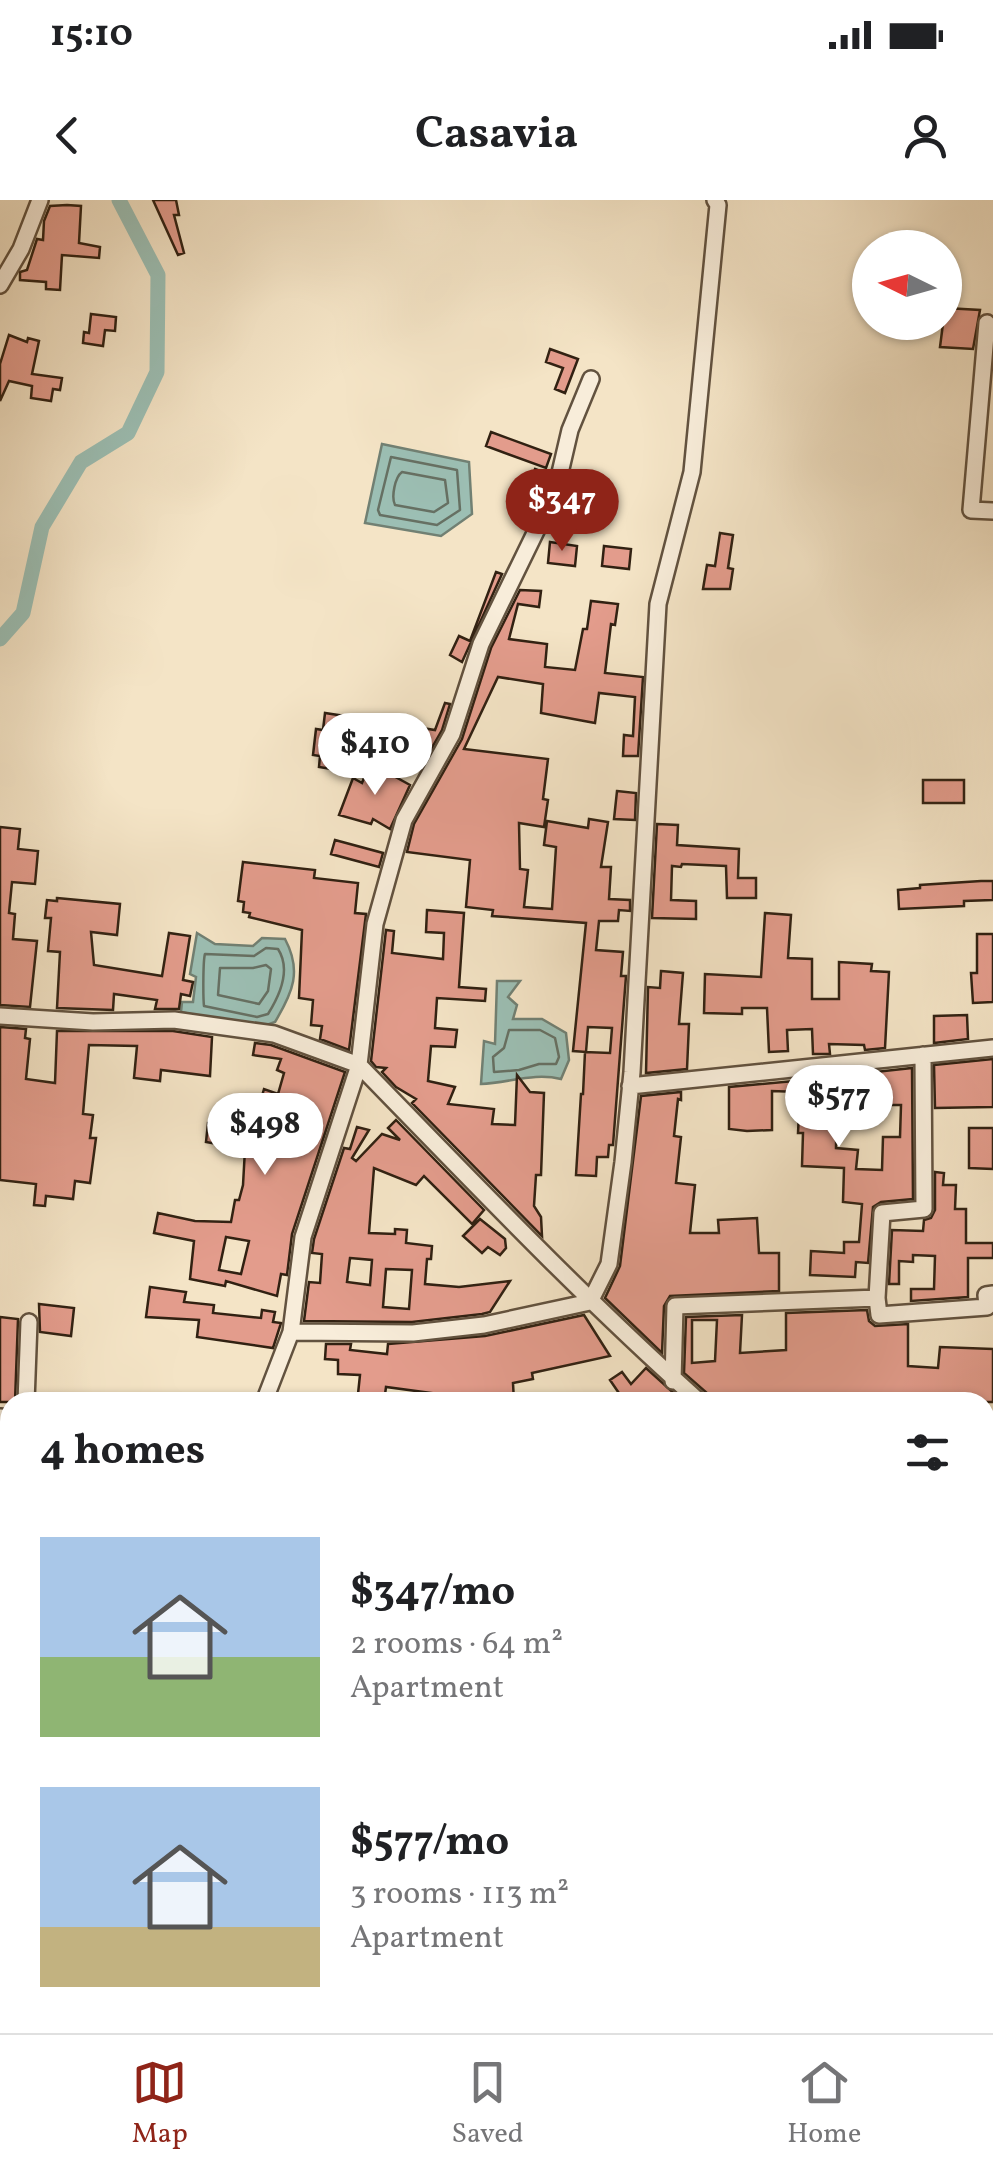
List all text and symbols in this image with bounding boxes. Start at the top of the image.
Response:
text: 15:10 [50,9,133,62]
text: Casavia [415,104,578,167]
icon: back [40,108,95,163]
icon: person [898,108,953,163]
north arrow [852,230,962,340]
map controls [852,230,962,340]
pin: $347 [503,469,621,554]
text: $347 [528,479,596,523]
pin: $410 [316,713,434,798]
text: $410 [340,723,410,767]
pin: $577 [780,1065,898,1150]
text: $577 [807,1075,871,1119]
pin: $498 [206,1093,324,1178]
text: $498 [229,1103,301,1147]
text: 4 homes [40,1423,205,1482]
icon: filters [900,1425,955,1480]
text: $347/mo [350,1564,515,1623]
icon: home [120,1577,240,1697]
text: 2 rooms · 64 m² [350,1623,563,1667]
text: Apartment [350,1667,504,1711]
text: $577/mo [350,1814,509,1873]
icon: home [120,1827,240,1947]
text: 3 rooms · 113 m² [350,1873,569,1917]
text: Apartment [350,1917,504,1961]
tab: Map [132,2055,188,2154]
tab: Saved [451,2055,524,2154]
tab: Home [787,2055,861,2154]

